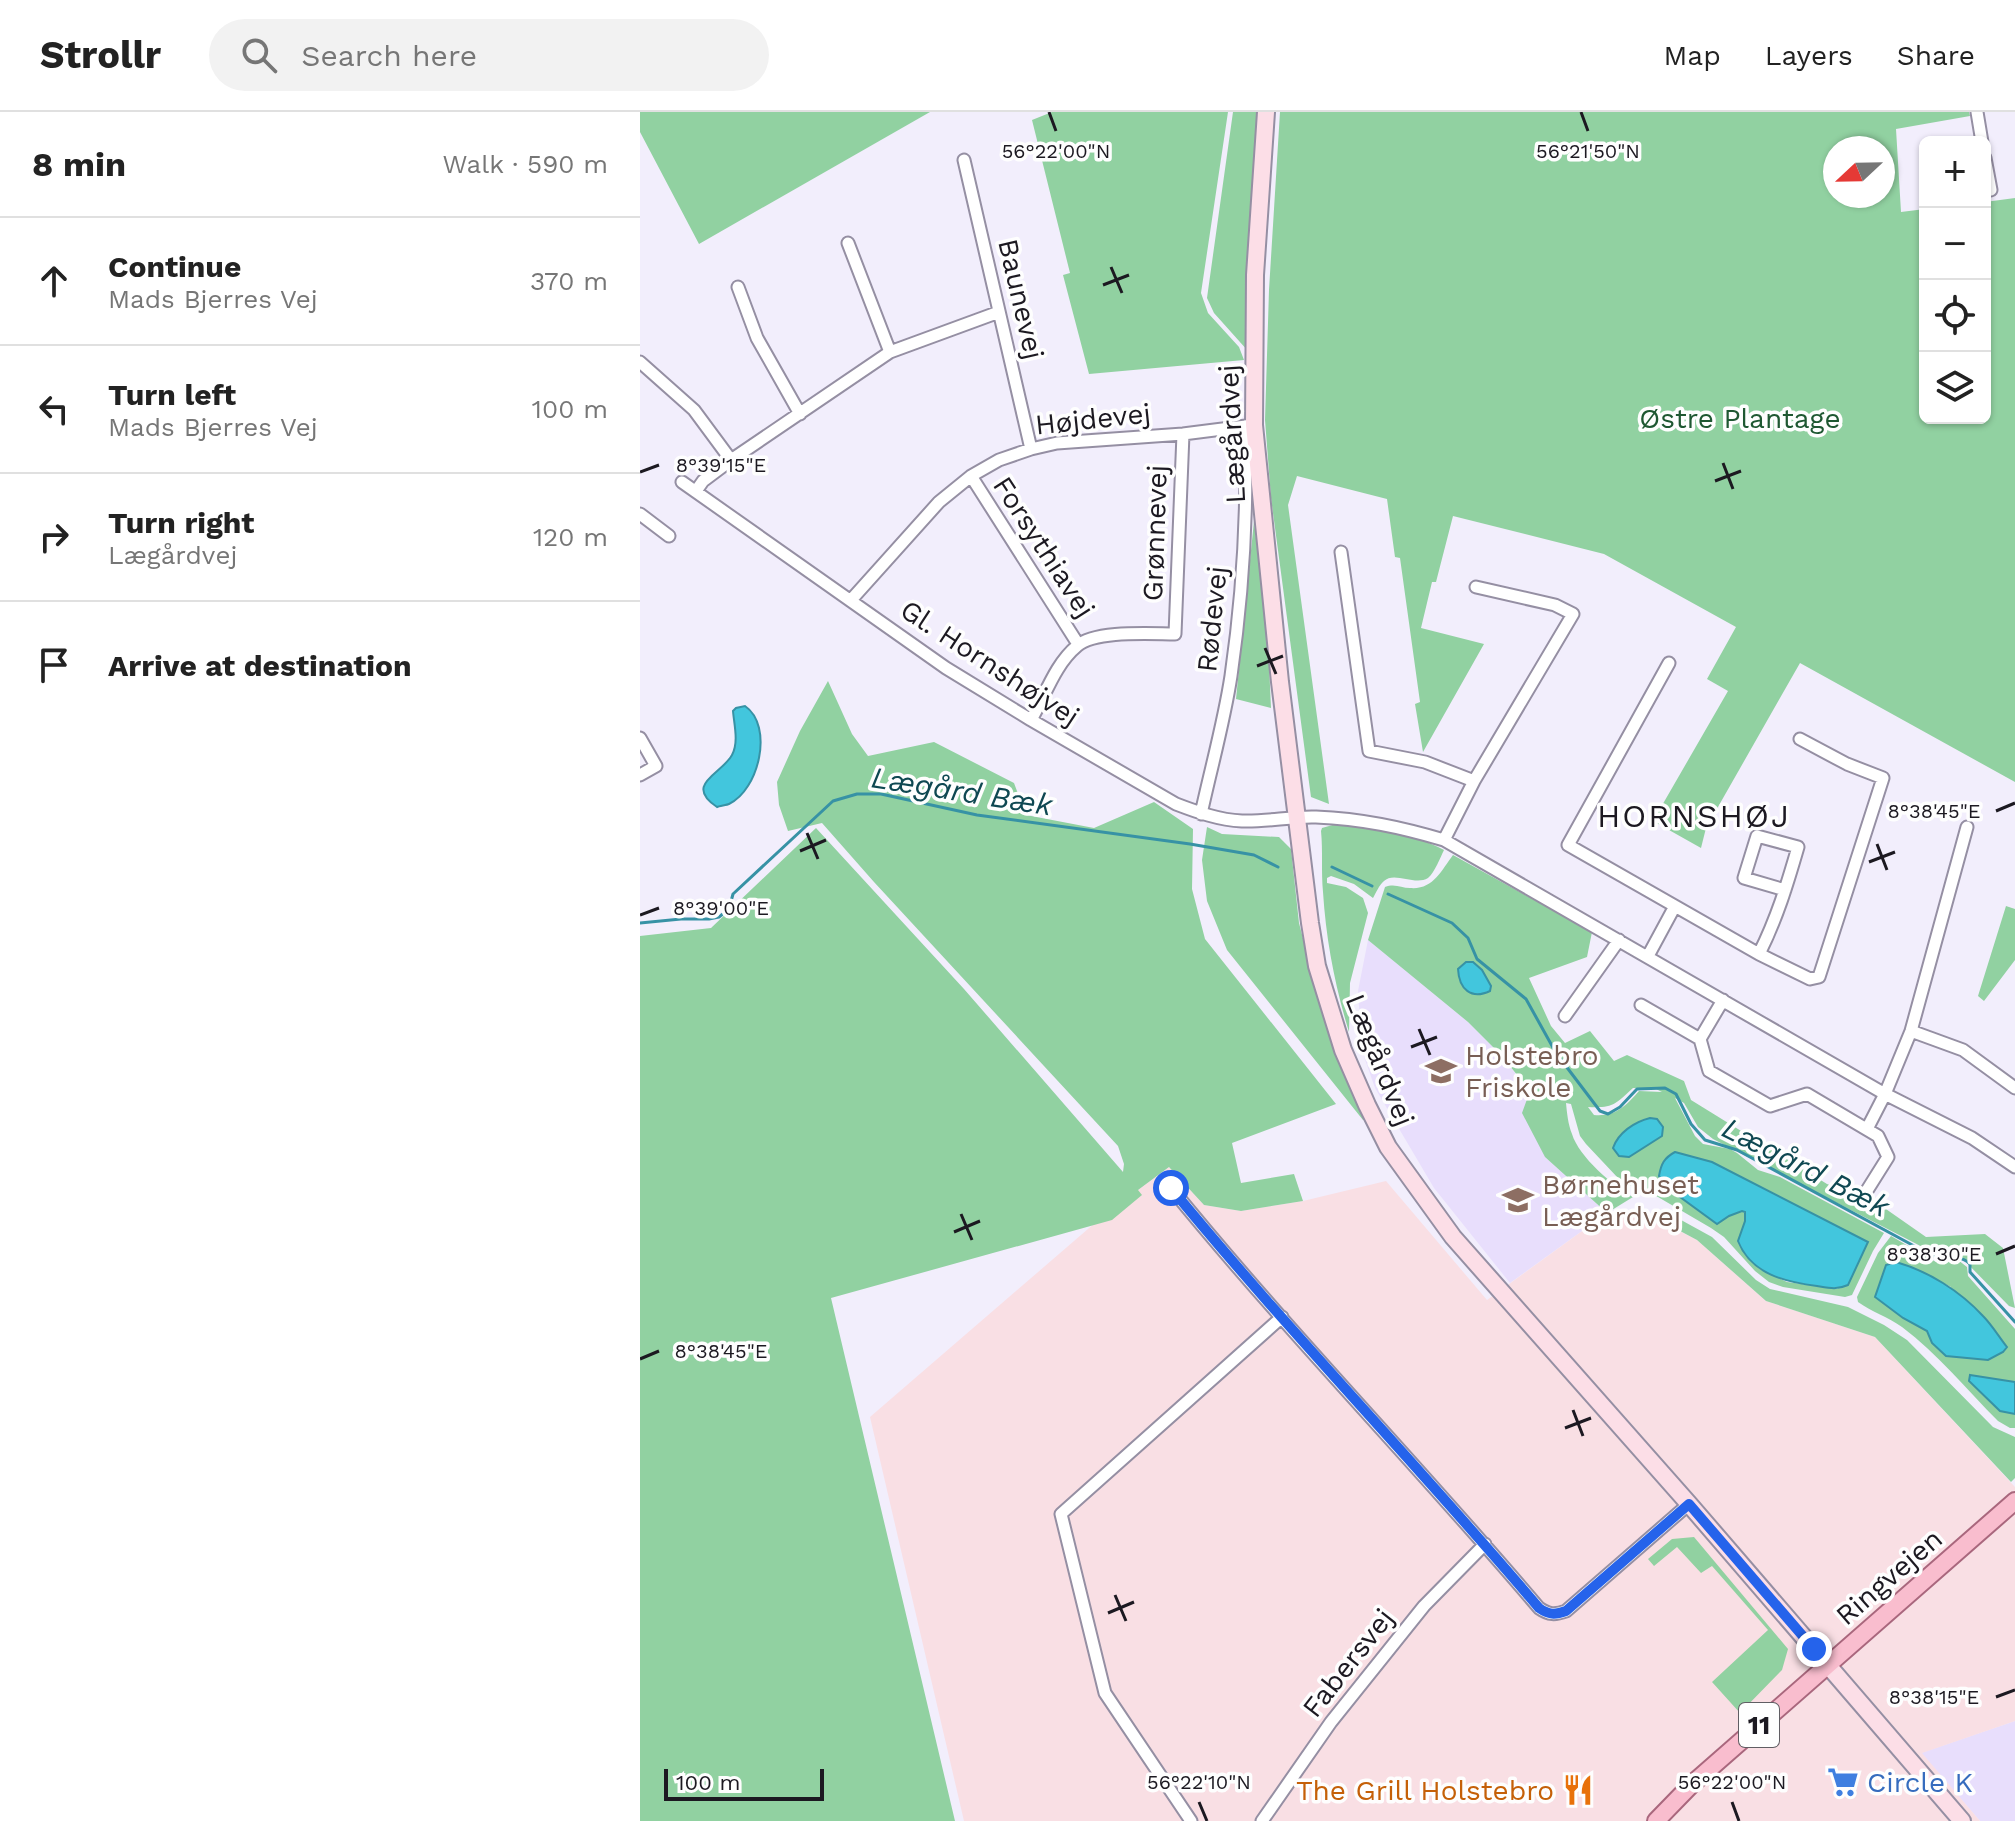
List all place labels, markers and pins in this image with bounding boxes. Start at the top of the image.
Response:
place label: Holstebro Friskole [1465,1039,1599,1104]
school or university icon: Holstebro Friskole [1424,1054,1458,1088]
place label: Børnehuset Lægårdvej [1542,1168,1699,1233]
school or university icon: Børnehuset Lægårdvej [1501,1183,1535,1217]
supermarket icon: Circle K [1826,1765,1860,1799]
place label: Circle K [1867,1766,1973,1799]
restaurant icon: The Grill Holstebro [1561,1773,1595,1807]
place label: The Grill Holstebro [1296,1774,1554,1807]

